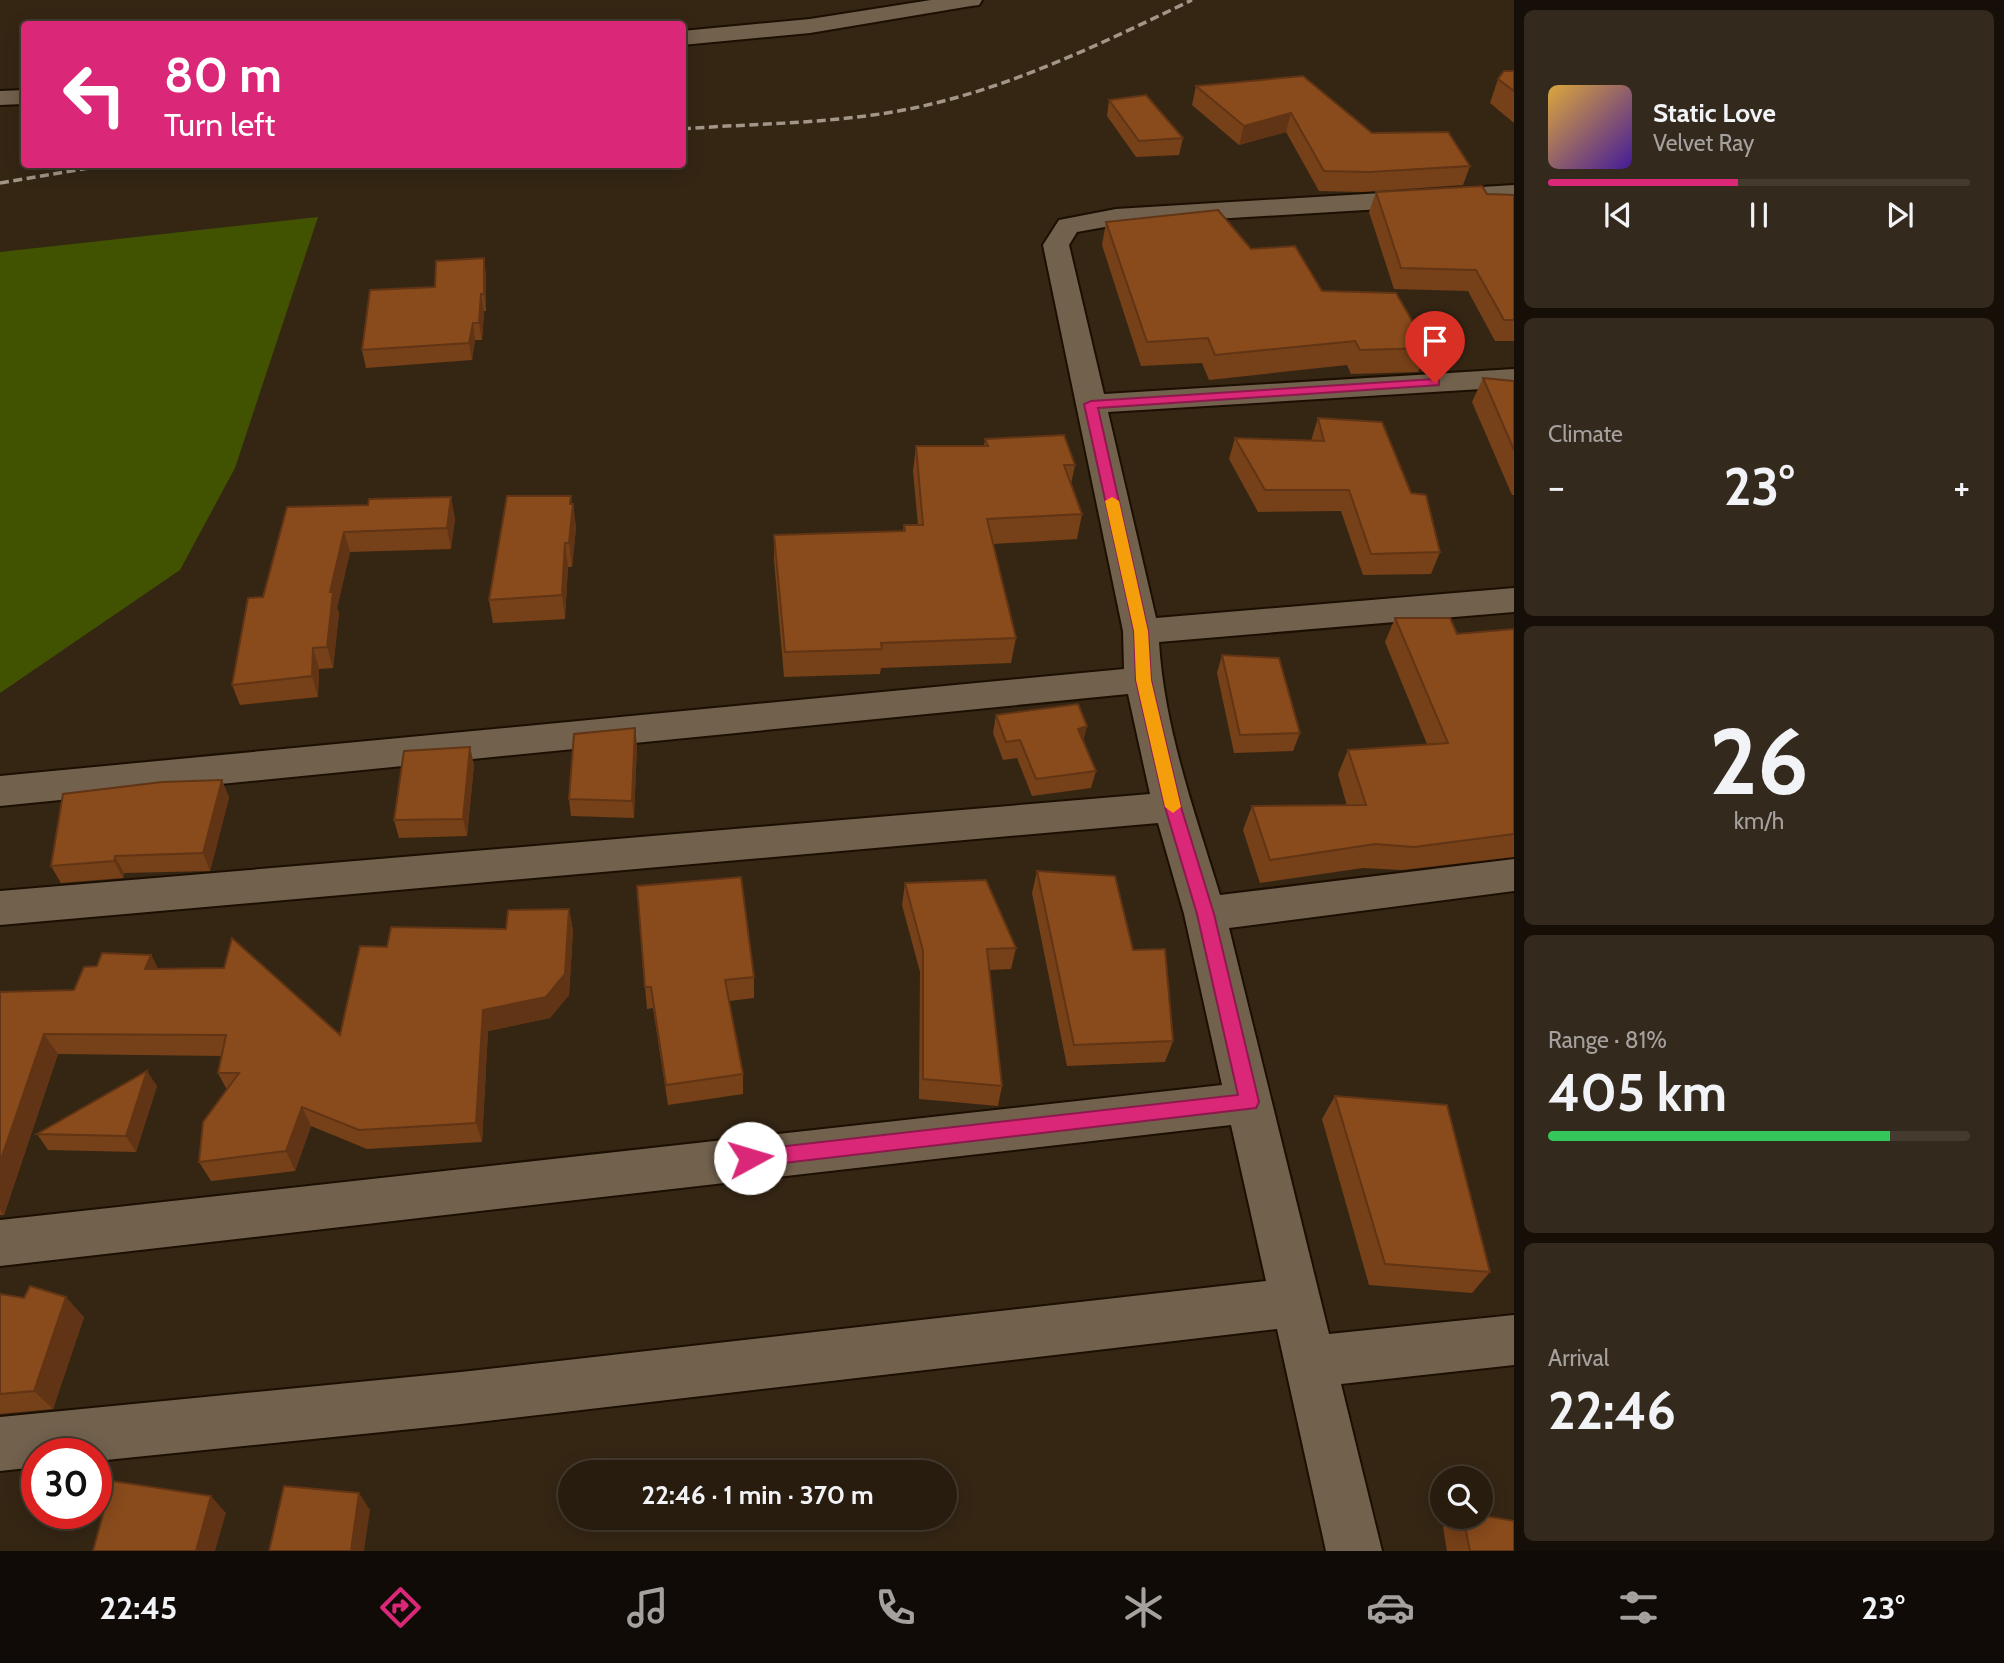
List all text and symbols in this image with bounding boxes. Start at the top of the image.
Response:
text: 80 m [164,45,282,104]
icon: left [49,49,140,140]
text: Static Love [1653,97,1776,129]
text: Turn left [164,105,275,144]
text: Velvet Ray [1653,129,1754,157]
icon: previous [1599,196,1637,234]
icon: pause [1740,196,1778,234]
icon: next [1881,196,1919,234]
pin [1405,311,1465,383]
icon: arrive [1416,322,1454,360]
text: Climate [1548,420,1623,448]
text: 23° [1724,455,1794,518]
text: − [1548,463,1565,510]
text: + [1953,463,1970,510]
text: 26 [1709,706,1809,817]
text: km/h [1734,807,1784,835]
text: Range · 81% [1548,1026,1667,1054]
text: 405 km [1548,1061,1727,1124]
position arrow [713,1121,787,1195]
text: Arrival [1548,1344,1609,1372]
text: 22:46 [1548,1379,1676,1442]
speed limit sign: 30 [21,1438,112,1529]
map controls [1430,1466,1493,1529]
button: search [1430,1466,1493,1529]
text: 22:46 · 1 min · 370 m [642,1479,873,1511]
icon: directions [376,1583,425,1632]
icon: music [623,1583,672,1632]
icon: phone [871,1583,920,1632]
icon: climate [1119,1583,1168,1632]
icon: car [1366,1583,1415,1632]
icon: filters [1614,1583,1663,1632]
text: 22:45 [99,1588,177,1627]
text: 23° [1861,1588,1905,1627]

